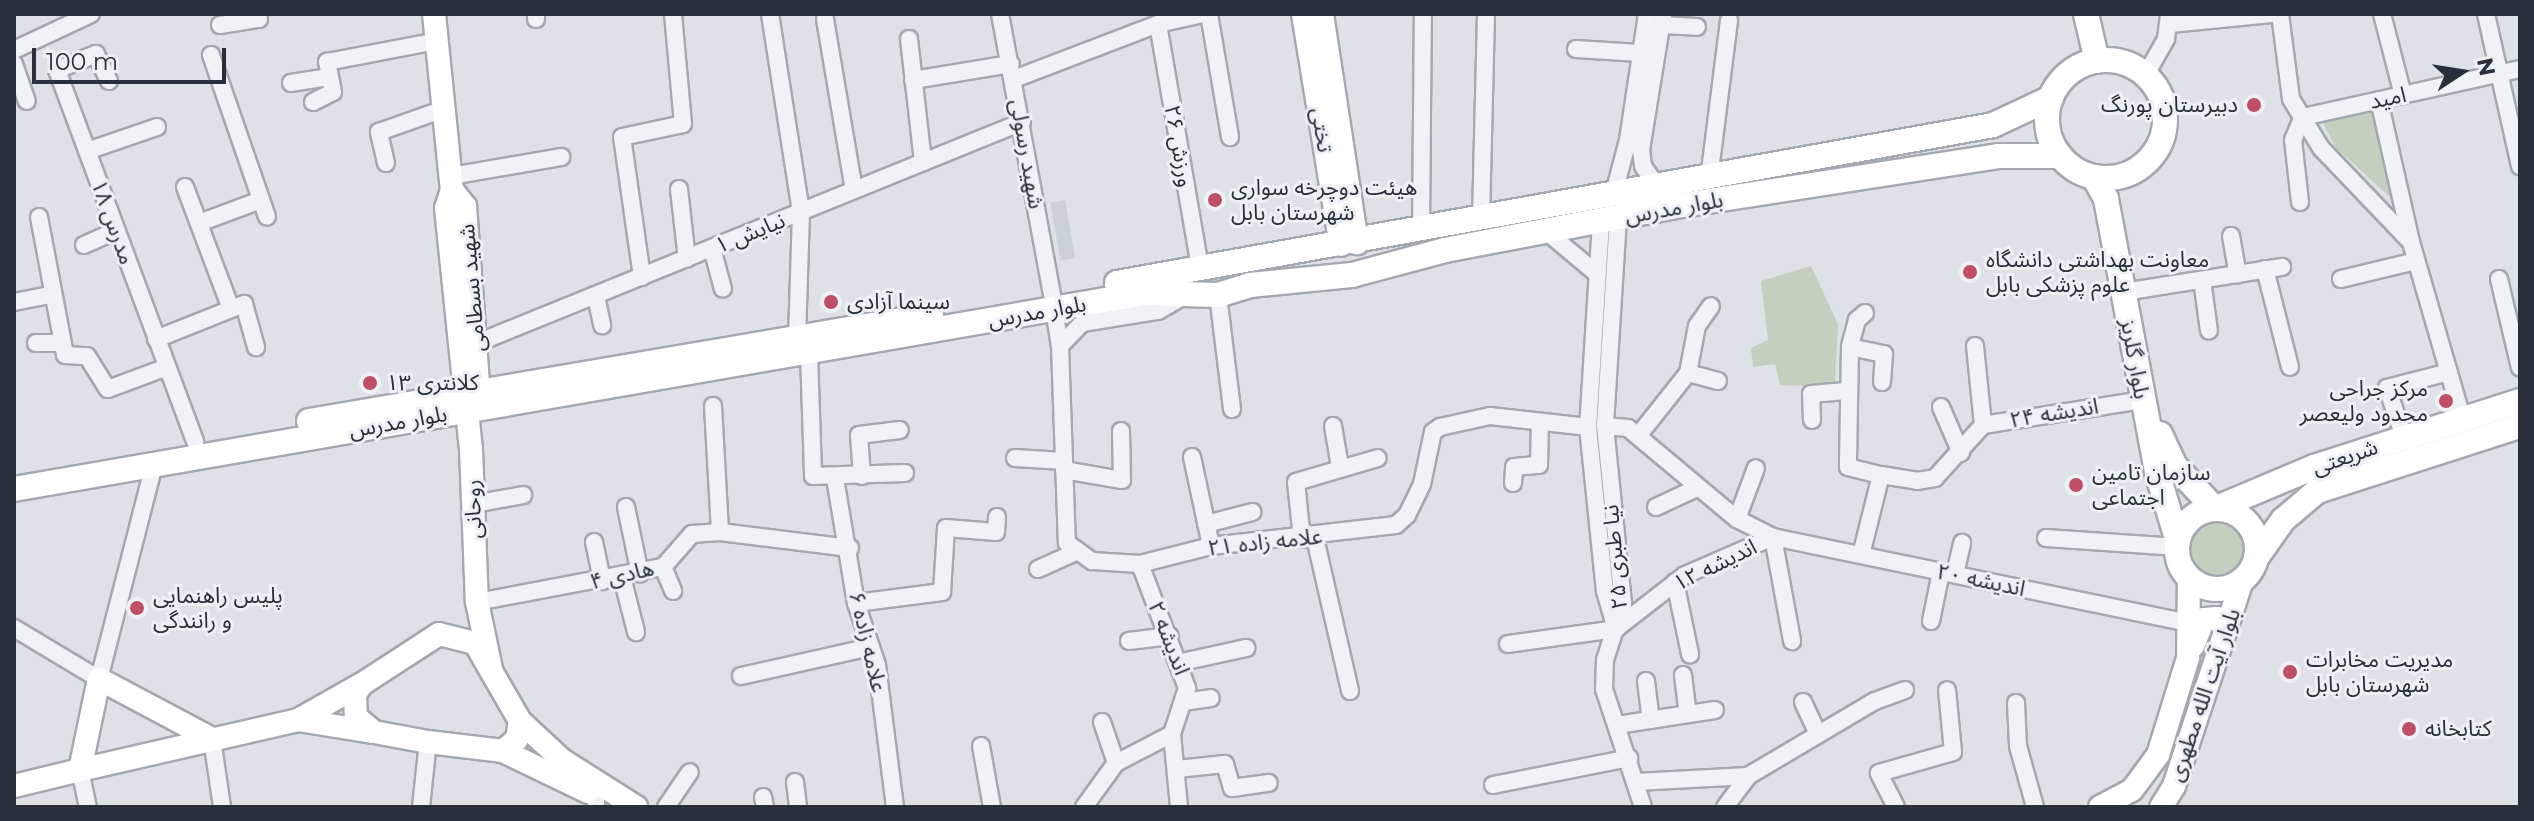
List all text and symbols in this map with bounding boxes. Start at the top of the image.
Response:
scale bar [36,32,230,82]
north arrow [2422,32,2502,112]
text: 100 m [46,47,118,76]
text: N [2471,55,2501,78]
street label: امید [2367,81,2409,115]
place label: دبیرستان پورنگ [2101,92,2238,118]
marker: دبیرستان پورنگ [2245,96,2263,114]
street label: شهید رسولی [1004,97,1050,211]
street label: ورزش ۲۶ [1159,103,1199,189]
street label: تختی [1305,106,1339,154]
place label: هیئت دوچرخه سواری شهرستان بابل [1231,174,1417,226]
street label: مدرس ۱۸ [86,176,140,268]
street label: بلوار مدرس [1623,186,1725,230]
marker: هیئت دوچرخه سواری شهرستان بابل [1206,191,1224,209]
street label: نیایش ۱ [711,207,789,259]
street label: شهید بسطامی [453,223,491,353]
place label: معاونت بهداشتی دانشگاه علوم پزشکی بابل [1986,246,2209,298]
marker: معاونت بهداشتی دانشگاه علوم پزشکی بابل [1961,263,1979,281]
place label: سینما آزادی [847,289,950,315]
street label: بلوار مدرس [986,290,1088,334]
marker: سینما آزادی [822,293,840,311]
street label: بلوار گلریز [2115,317,2155,401]
place label: کلانتری ۱۳ [386,370,479,396]
marker: کلانتری ۱۳ [361,374,379,392]
place label: مرکز جراحی محدود ولیعصر [2300,375,2428,426]
marker: مرکز جراحی محدود ولیعصر [2435,390,2457,412]
street label: اندیشه ۲۴ [2008,393,2100,433]
street label: بلوار مدرس [347,400,449,444]
street label: شریعتی [2309,433,2381,481]
place label: سازمان تامین اجتماعی [2092,459,2210,510]
marker: سازمان تامین اجتماعی [2067,476,2085,494]
street label: روحانی [459,479,487,539]
street label: نیا طبری ۲۵ [1597,504,1633,610]
street label: علامه زاده ۲۱ [1206,523,1324,561]
street label: اندیشه ۱۲ [1669,533,1761,597]
street label: هادی ۴ [588,555,656,595]
street label: اندیشه ۲۰ [1934,558,2028,602]
place label: پلیس راهنمایی و رانندگی [153,582,283,634]
street label: علامه زاده ۶ [844,589,892,695]
street label: اندیشه ۲ [1143,597,1195,679]
marker: پلیس راهنمایی و رانندگی [128,599,146,617]
street label: بلوار آیت الله مطهری [2162,605,2246,785]
place label: مدیریت مخابرات شهرستان بابل [2306,646,2453,698]
marker: مدیریت مخابرات شهرستان بابل [2281,663,2299,681]
place label: کتابخانه [2425,716,2492,742]
marker: کتابخانه [2400,720,2418,738]

